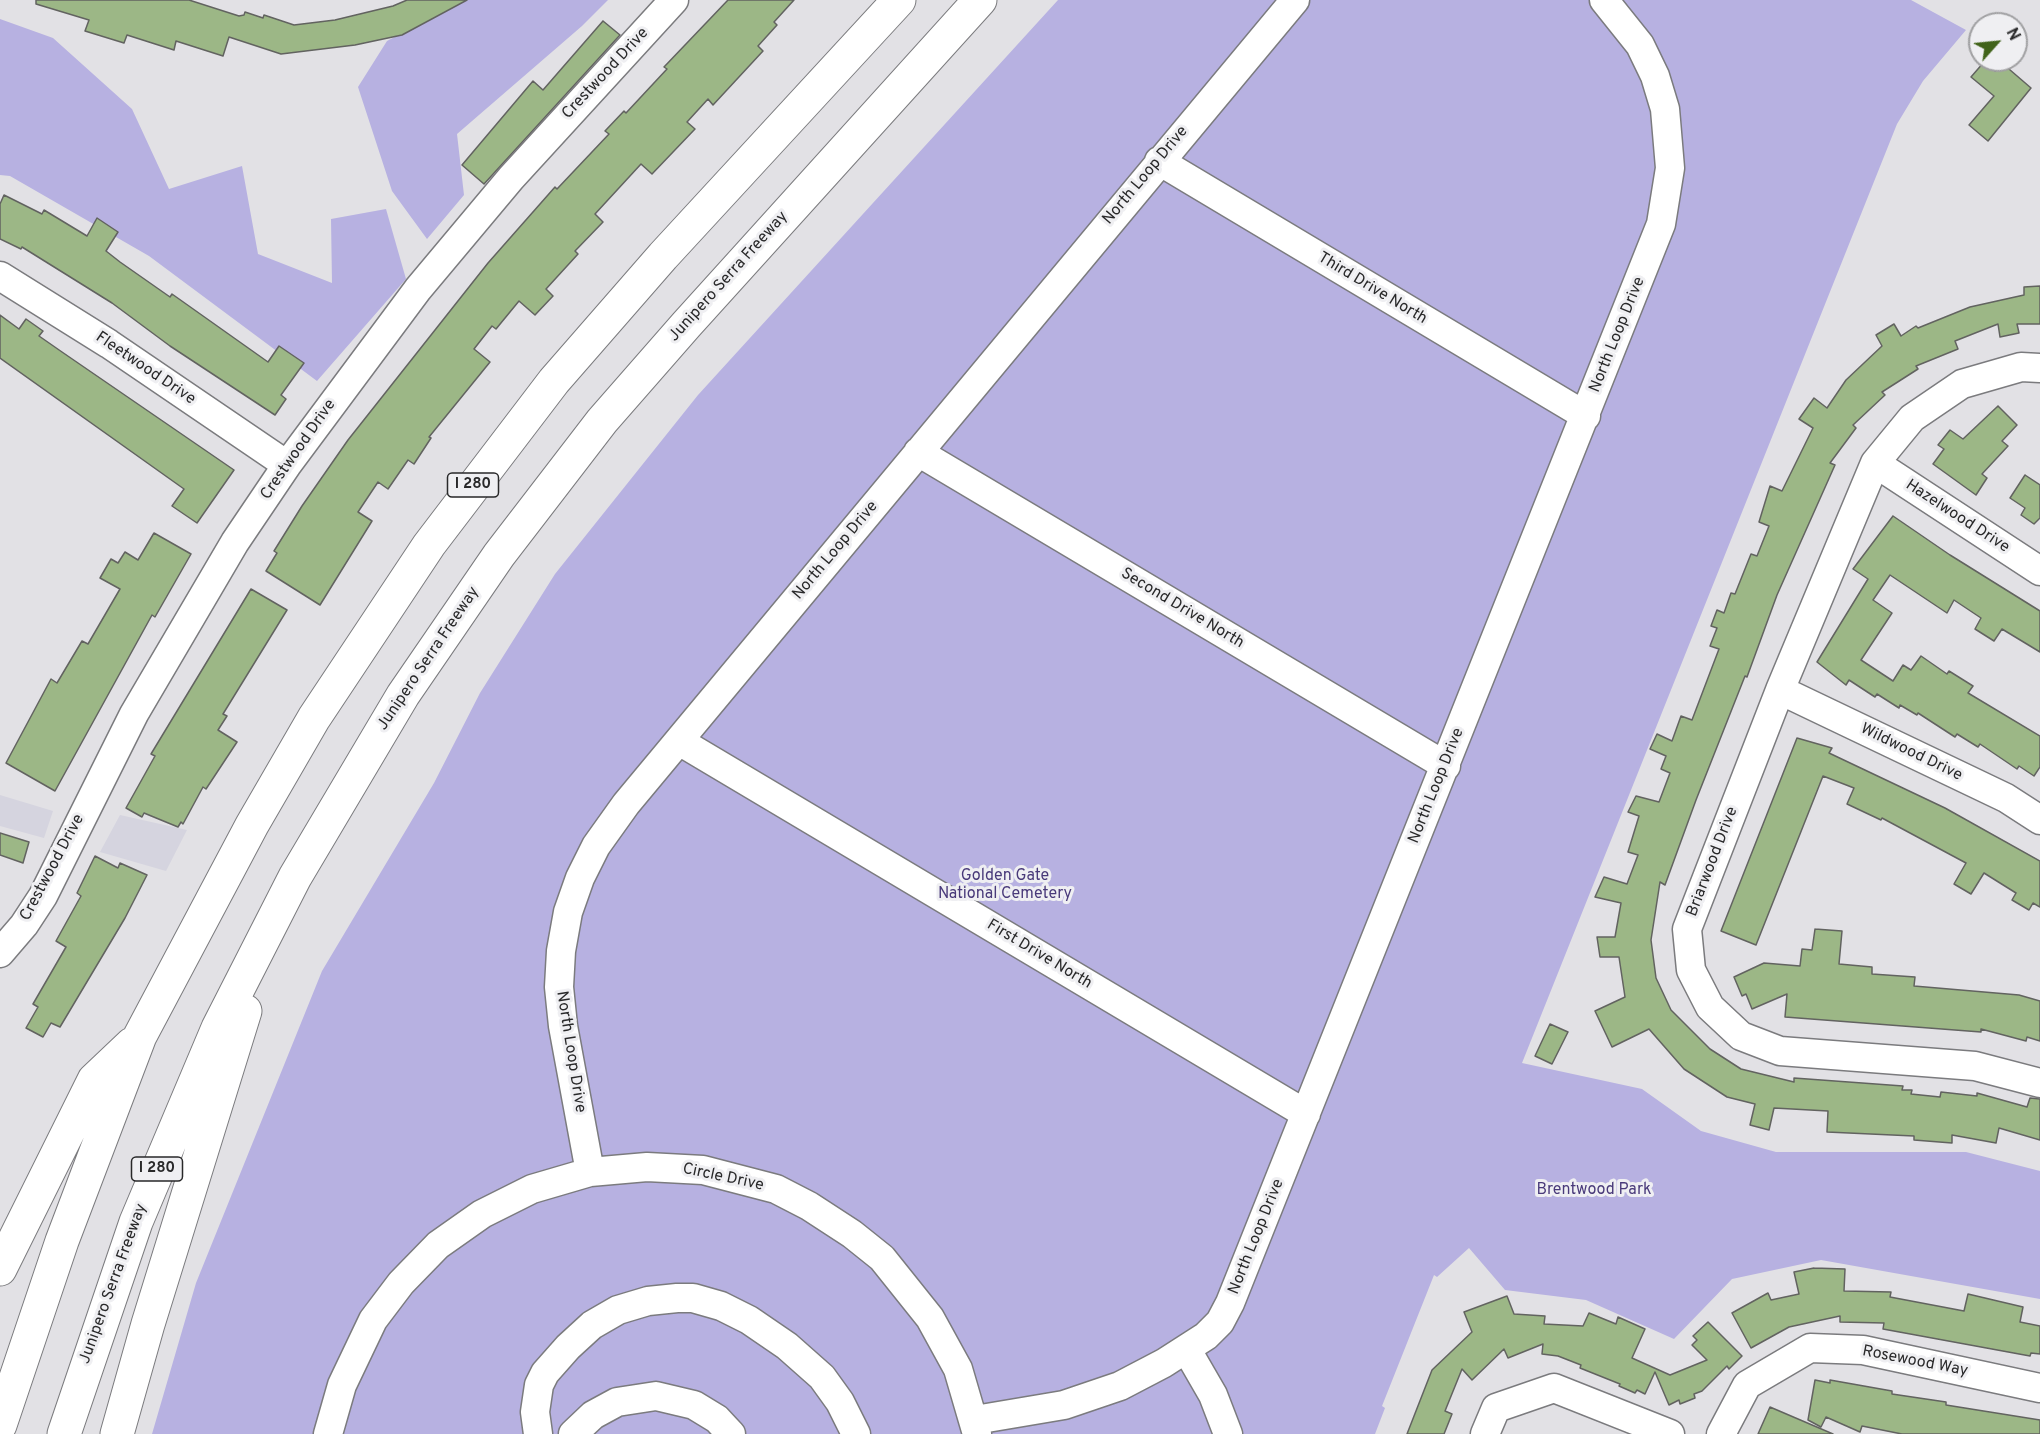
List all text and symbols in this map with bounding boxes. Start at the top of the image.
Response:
north arrow [1968,12,2028,72]
street label: Crestwood Drive [559,24,653,124]
text: N [2001,25,2024,44]
street label: North Loop Drive [1099,123,1193,229]
street label: Junipero Serra Freeway [665,208,793,346]
street label: Third Drive North [1314,249,1430,329]
street label: North Loop Drive [1586,274,1650,396]
street label: Fleetwood Drive [91,328,199,410]
street label: Crestwood Drive [257,396,341,504]
road number: I 280 [448,473,498,497]
street label: Hazelwood Drive [1901,476,2013,558]
street label: North Loop Drive [789,498,883,604]
street label: Second Drive North [1117,565,1247,653]
street label: Junipero Serra Freeway [374,584,484,734]
street label: Wildwood Drive [1857,720,1965,786]
street label: North Loop Drive [1405,725,1469,847]
street label: Briarwood Drive [1683,804,1743,920]
street label: Crestwood Drive [17,811,89,925]
park label: Golden Gate National Cemetery [938,867,1072,905]
street label: First Drive North [983,916,1095,994]
street label: North Loop Drive [551,990,589,1114]
road number: I 280 [132,1157,182,1181]
street label: Circle Drive [681,1160,765,1196]
street label: North Loop Drive [1225,1176,1289,1298]
park label: Brentwood Park [1536,1181,1652,1201]
street label: Junipero Serra Freeway [76,1201,152,1367]
street label: Rosewood Way [1861,1342,1969,1382]

